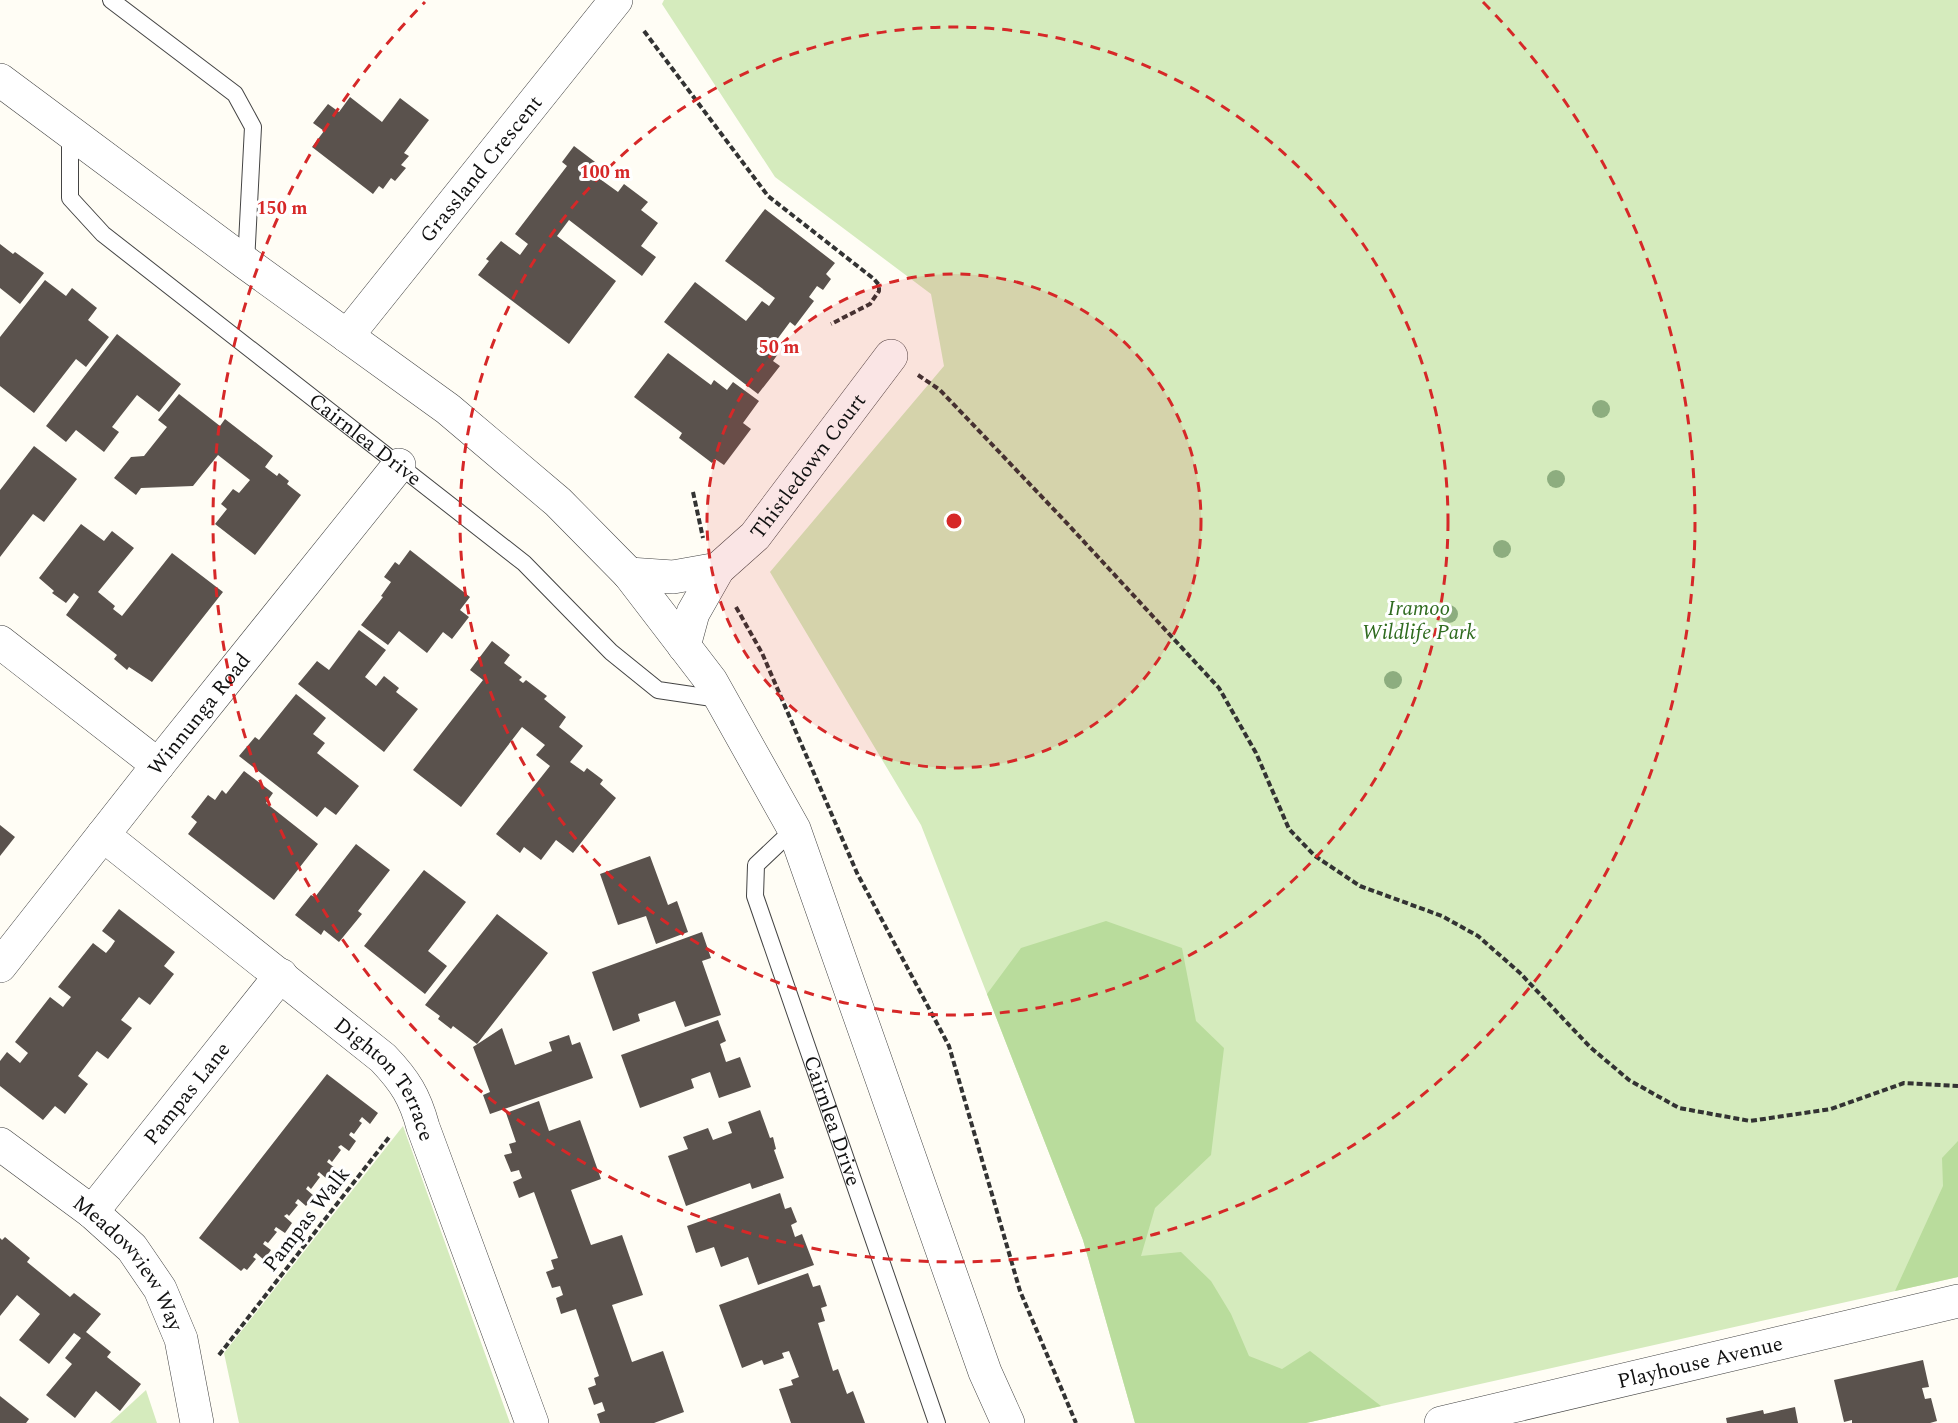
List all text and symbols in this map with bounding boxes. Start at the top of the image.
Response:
street label: Grassland Crescent [412,89,551,250]
text: 100 m [579,159,631,186]
text: 150 m [256,195,308,222]
text: 50 m [759,334,799,361]
street label: Cairnlea Drive [301,385,428,494]
street label: Thistledown Court [743,387,874,547]
centre of rings [944,511,964,531]
park label: Iramoo Wildlife Park [1362,593,1476,649]
street label: Winnunga Road [140,646,259,783]
street label: Dighton Terrace [327,1010,442,1146]
street label: Pampas Lane [136,1035,239,1152]
street label: Cairnlea Drive [794,1051,869,1191]
street label: Pampas Walk [255,1160,358,1279]
street label: Meadowview Way [65,1188,191,1337]
street label: Playhouse Avenue [1614,1328,1786,1398]

